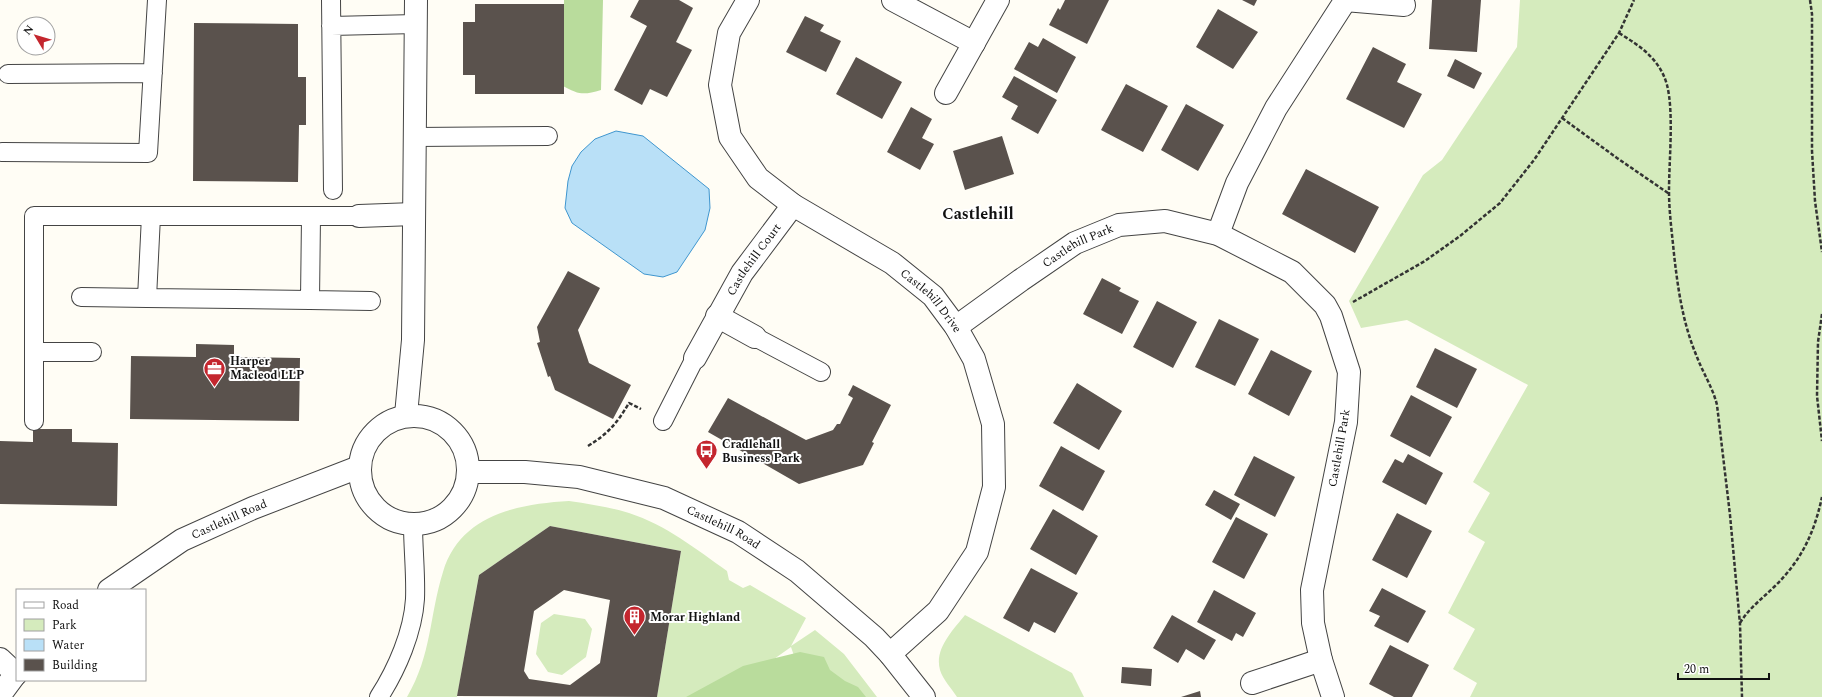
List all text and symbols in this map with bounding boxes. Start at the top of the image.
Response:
north arrow [16,16,56,56]
text: N [19,21,38,39]
district label: Castlehill [942,202,1014,226]
street label: Castlehill Court [722,219,786,299]
street label: Castlehill Park [1039,219,1117,273]
street label: Castlehill Drive [896,264,966,337]
place label: Harper Macleod LLP [230,352,304,385]
office icon: Harper Macleod LLP [202,355,228,388]
street label: Castlehill Park [1323,407,1356,488]
place label: Cradlehall Business Park [722,435,801,468]
bus stop icon: Cradlehall Business Park [693,438,719,471]
street label: Castlehill Road [188,494,270,545]
street label: Castlehill Road [683,501,764,554]
legend [16,589,146,681]
text: Road [52,596,79,615]
building icon: Morar Highland [622,604,648,637]
place label: Morar Highland [650,608,740,627]
text: Park [52,616,77,635]
text: Water [52,636,84,655]
scale bar [1678,655,1769,681]
text: Building [52,656,98,675]
text: 20 m [1684,660,1709,679]

